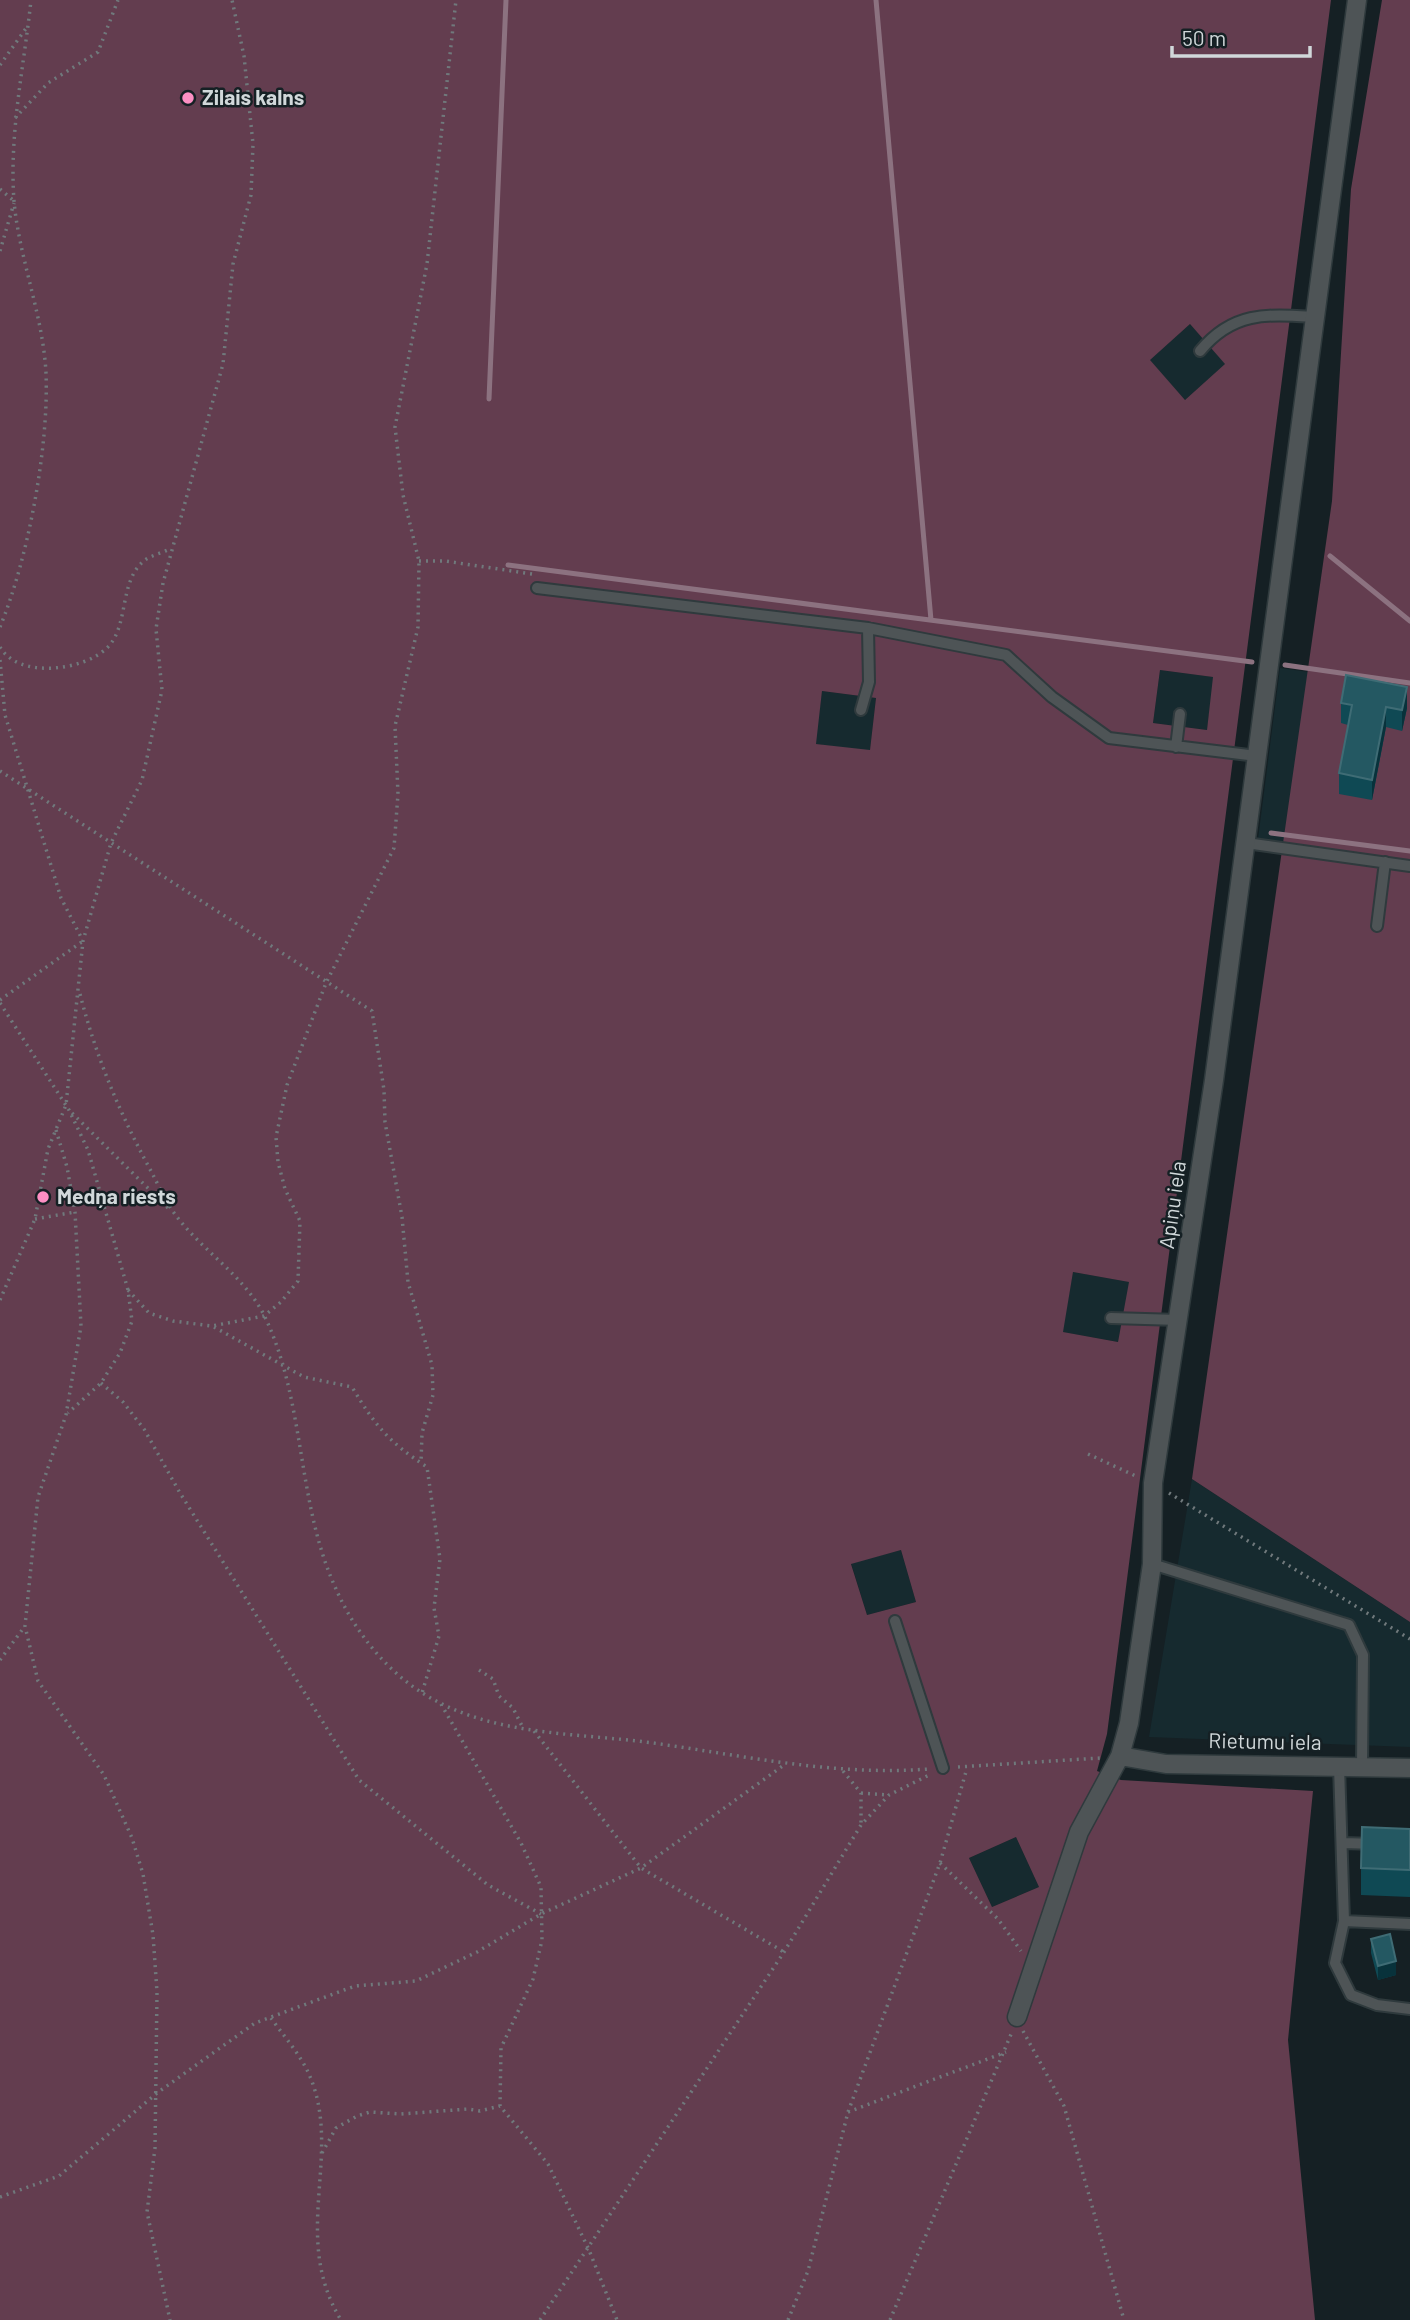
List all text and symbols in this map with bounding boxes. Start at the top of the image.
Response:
scale bar [1172,14,1310,58]
text: 50 m [1182,25,1226,50]
place label: Zilais kalns [202,84,304,109]
marker: Zilais kalns [180,90,196,106]
street label: Apiņu iela [1153,1159,1190,1250]
place label: Medņa riests [57,1183,176,1208]
marker: Medņa riests [35,1189,51,1205]
street label: Rietumu iela [1208,1727,1322,1754]

